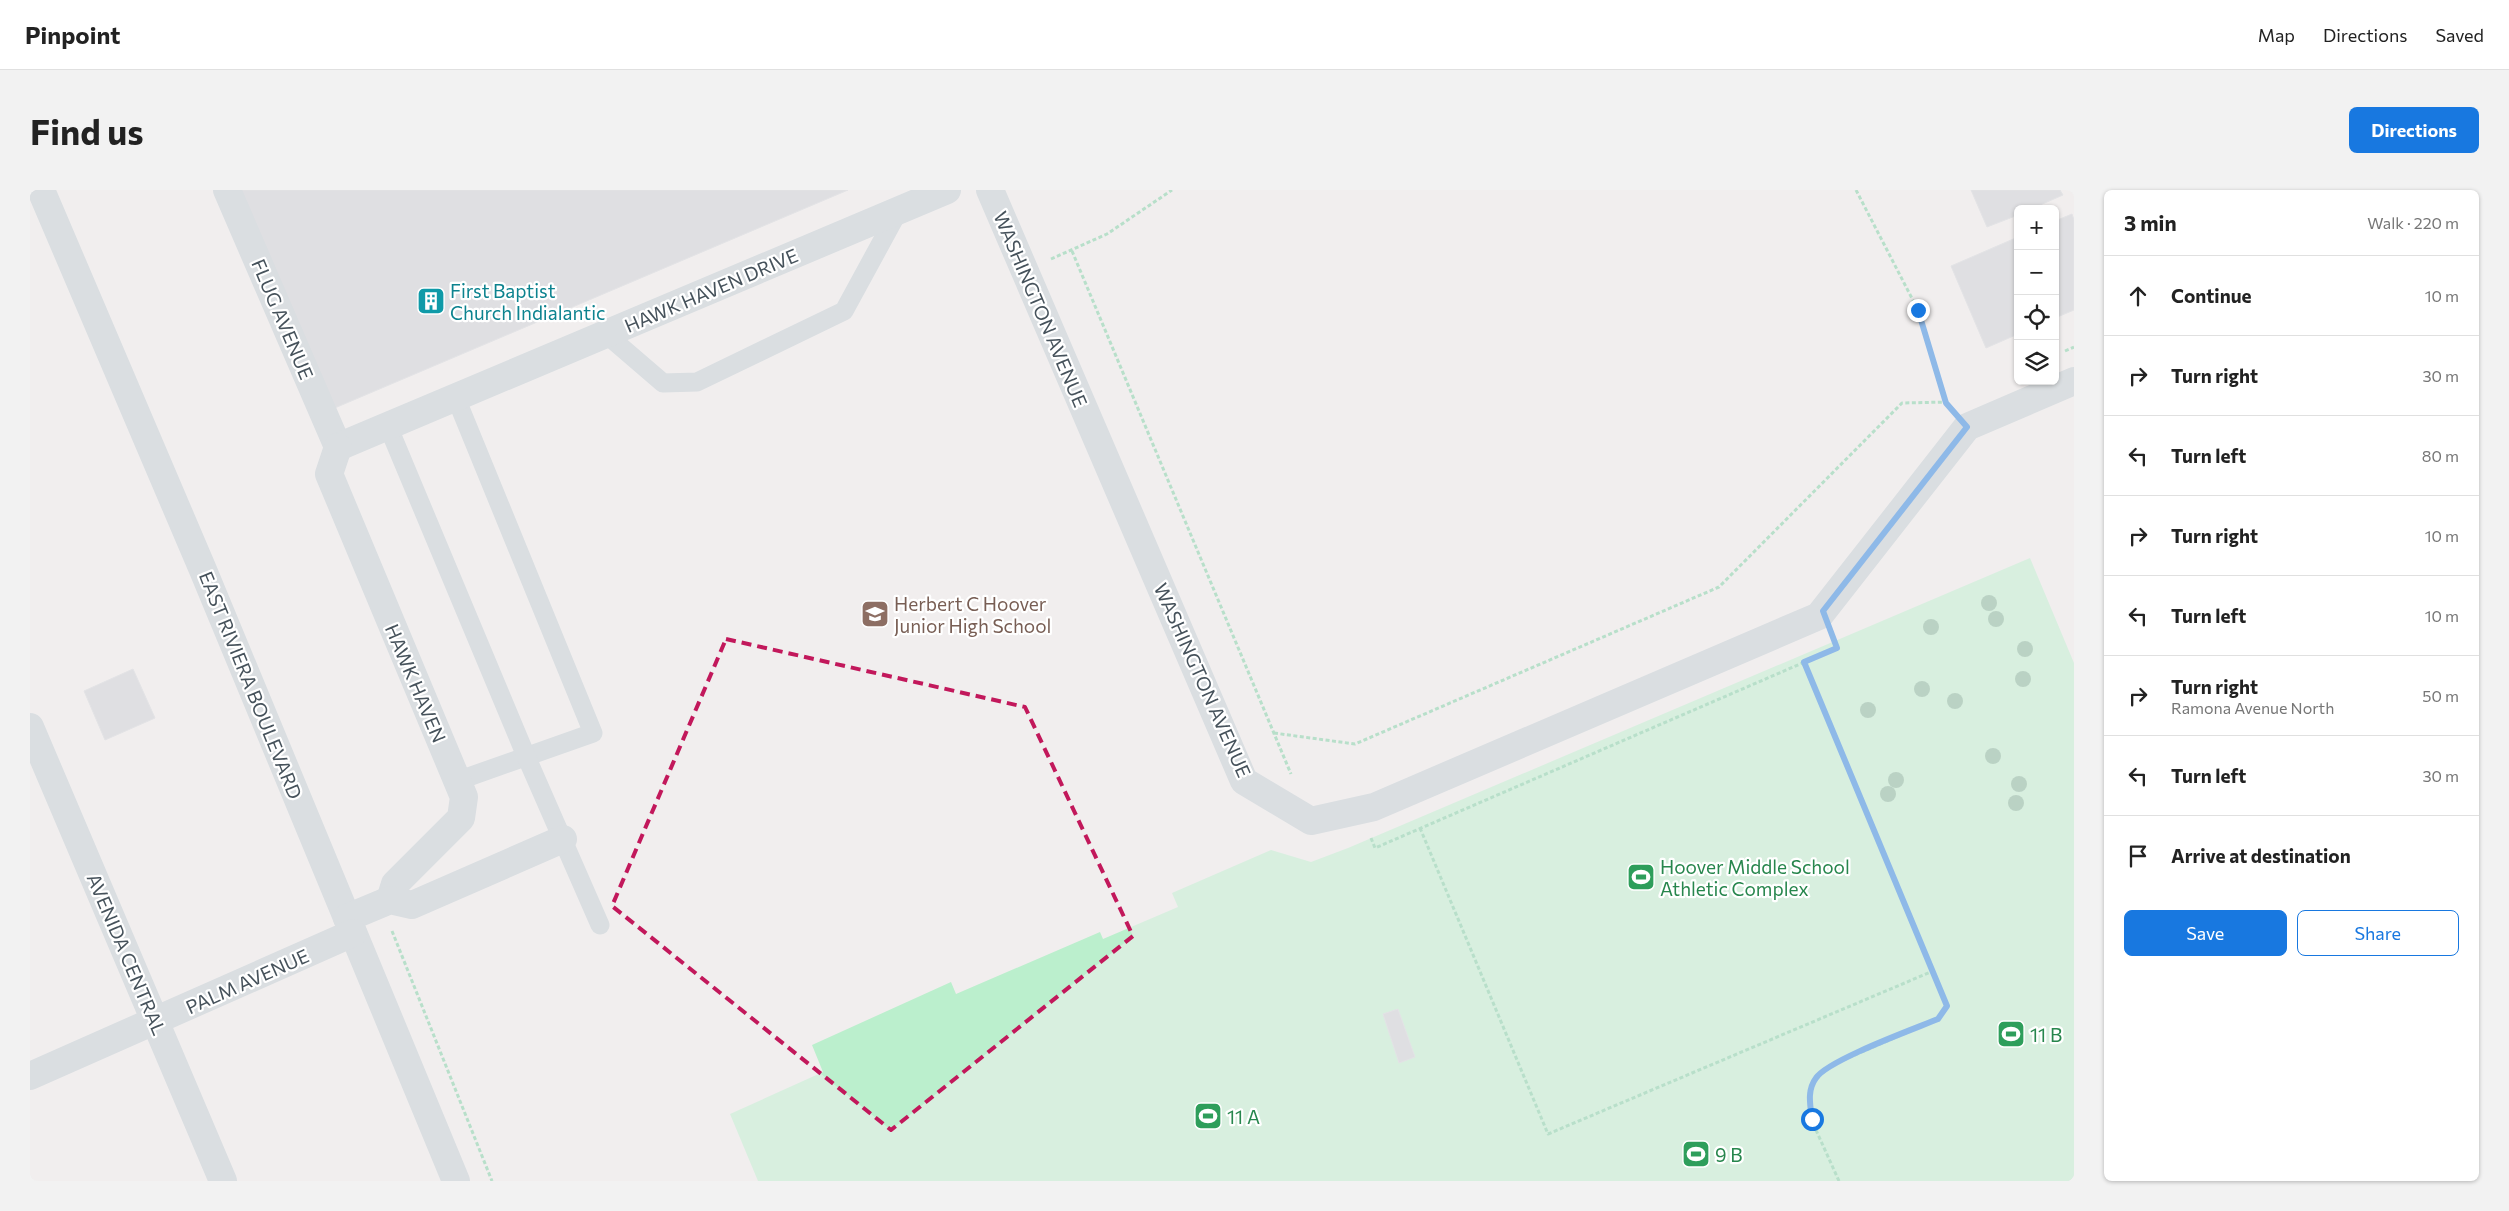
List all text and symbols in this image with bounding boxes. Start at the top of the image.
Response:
text: Pinpoint [25,20,120,49]
text: Map [2258,24,2295,46]
text: Directions [2323,24,2407,46]
text: Saved [2435,24,2484,46]
button: Directions [2349,107,2479,153]
text: Find us [30,109,144,152]
map controls [2014,205,2059,385]
button: + [2014,205,2059,250]
street label: WASHINGTON AVENUE [989,208,1093,410]
text: 3 min [2124,210,2177,235]
text: Walk · 220 m [2367,213,2459,232]
street label: HAWK HAVEN DRIVE [621,243,801,337]
button: − [2014,250,2059,295]
street label: FLUG AVENUE [247,255,319,383]
place label: First Baptist Church Indialantic [450,279,605,324]
icon: ahead [2124,282,2152,310]
text: Continue [2171,284,2251,307]
building icon: First Baptist Church Indialantic [416,286,446,316]
text: 10 m [2425,286,2459,305]
button: locate [2014,295,2059,340]
route end [1907,299,1930,322]
button: layers [2014,340,2059,385]
icon: right [2124,362,2152,390]
text: Turn right [2171,364,2258,387]
text: 30 m [2422,366,2459,385]
icon: left [2124,442,2152,470]
text: Turn left [2171,444,2246,467]
text: 80 m [2422,446,2459,465]
icon: right [2124,522,2152,550]
text: Turn right [2171,524,2258,547]
text: 10 m [2425,526,2459,545]
street label: EAST RIVIERA BOULEVARD [195,568,307,802]
street label: WASHINGTON AVENUE [1150,579,1256,781]
place label: Herbert C Hoover Junior High School [894,592,1051,637]
school or university icon: Herbert C Hoover Junior High School [860,599,890,629]
icon: left [2124,602,2152,630]
text: Turn left [2171,604,2246,627]
text: 10 m [2425,606,2459,625]
street label: HAWK HAVEN [381,620,451,746]
text: Turn right [2171,675,2258,698]
icon: right [2124,682,2152,710]
text: 50 m [2422,686,2459,705]
text: Ramona Avenue North [2171,698,2334,717]
icon: left [2124,762,2152,790]
text: Turn left [2171,764,2246,787]
text: 30 m [2422,766,2459,785]
icon: arrive [2124,842,2152,870]
text: Arrive at destination [2171,844,2351,867]
place label: Hoover Middle School Athletic Complex [1660,855,1850,900]
sports icon: Hoover Middle School Athletic Complex [1626,862,1656,892]
street label: AVENIDA CENTRAL [83,870,172,1038]
button: Save [2124,910,2287,956]
button: Share [2297,910,2459,956]
street label: PALM AVENUE [182,944,312,1018]
sports icon: 11 B [1996,1019,2026,1049]
place label: 11 B [2030,1023,2062,1046]
sports icon: 11 A [1193,1101,1223,1131]
place label: 11 A [1227,1105,1260,1128]
route start [1801,1108,1824,1131]
sports icon: 9 B [1681,1139,1711,1169]
place label: 9 B [1715,1143,1742,1166]

